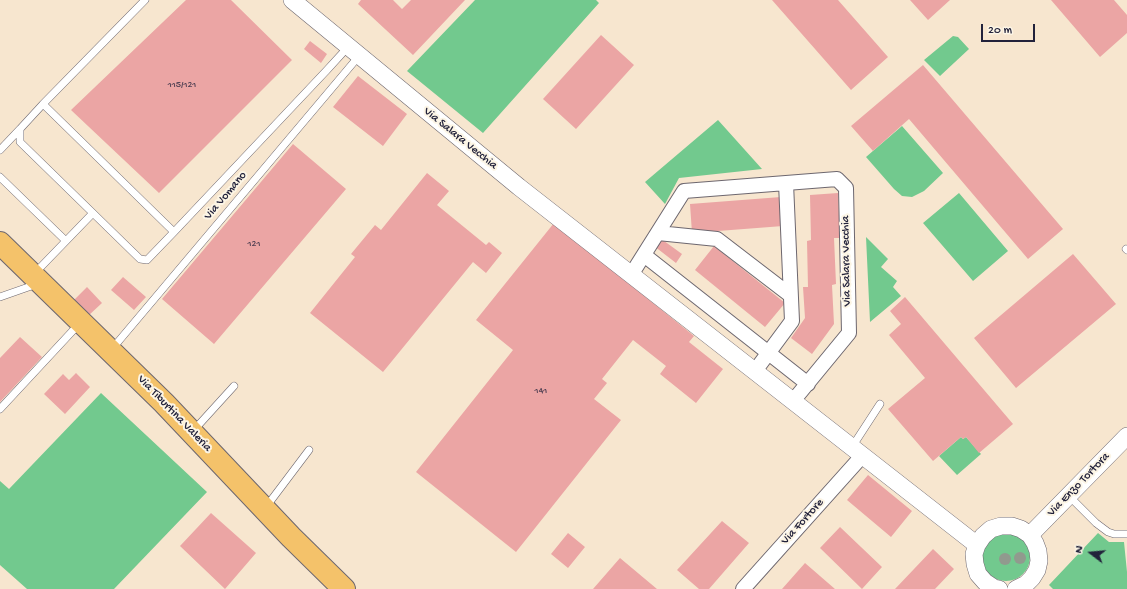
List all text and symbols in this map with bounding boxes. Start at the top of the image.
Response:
scale bar [983,16,1037,42]
text: 20 m [988,24,1012,38]
house number: 115/121 [168,79,196,91]
street label: Via Salara Vecchia [420,105,500,173]
street label: Via Vomano [202,169,250,223]
street label: Via Salara Vecchia [839,215,855,307]
house number: 121 [248,238,260,250]
street label: Via Tiburtina Valeria [134,373,214,455]
house number: 141 [535,385,547,397]
street label: Via Enzo Tortora [1045,450,1113,520]
street label: Via Fortore [779,496,827,548]
north arrow [1071,533,1111,573]
text: N [1073,545,1086,555]

